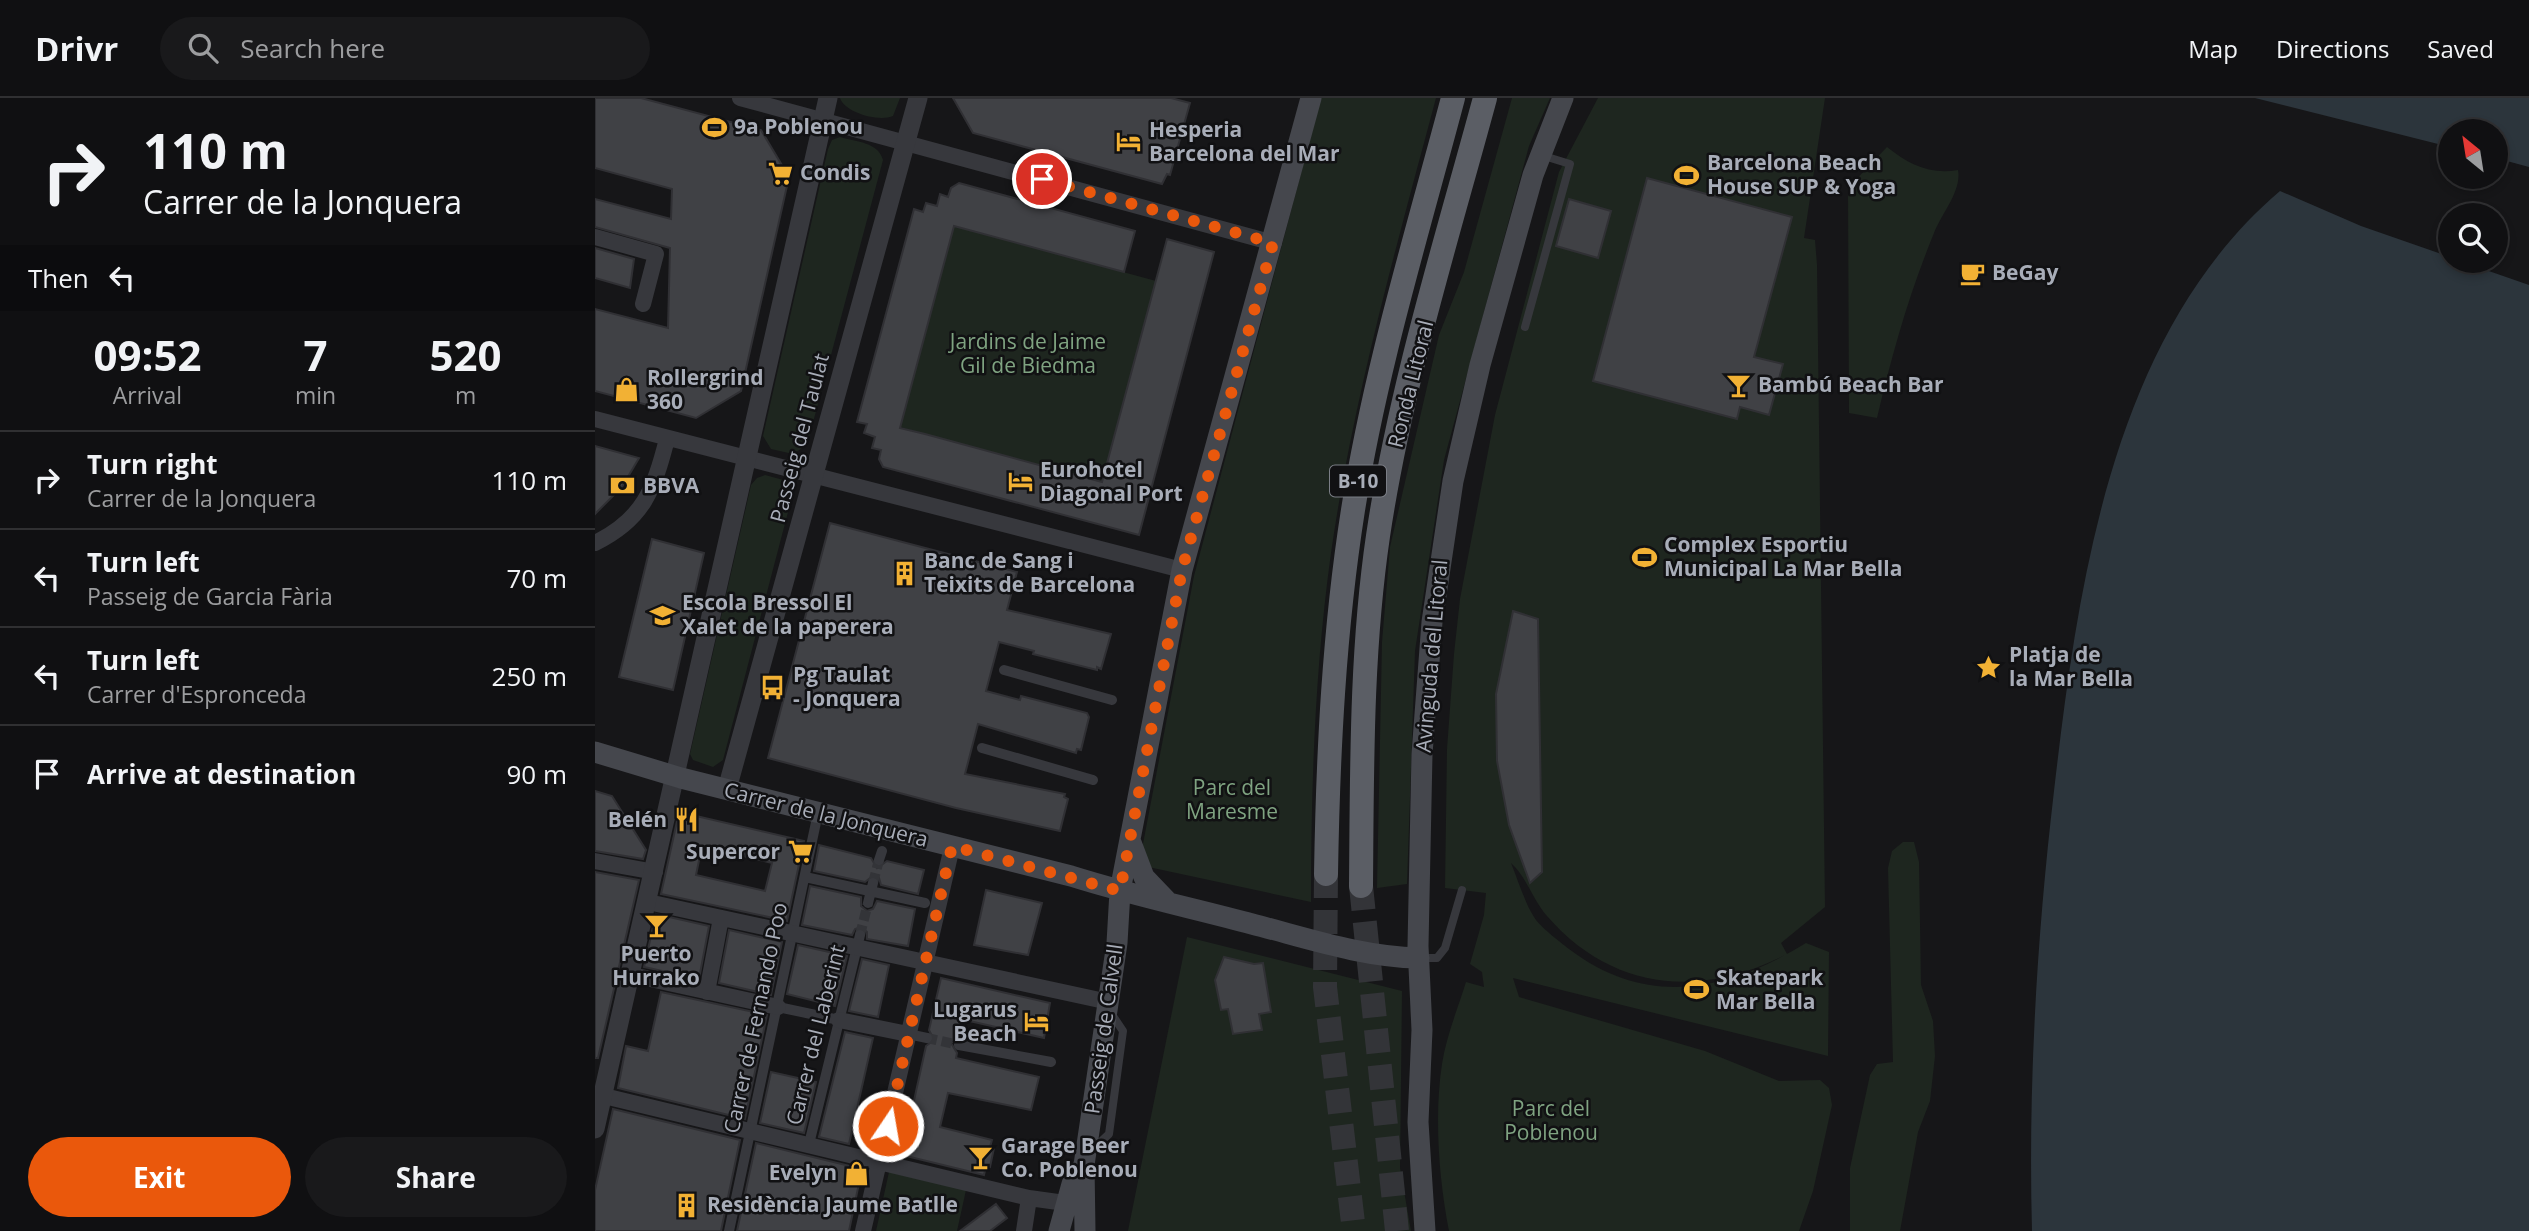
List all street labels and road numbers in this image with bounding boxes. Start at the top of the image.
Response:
street label: Ronda Litoral [1381,317,1439,450]
street label: Passeig del Taulat [763,350,835,526]
road number: B-10 [1330,466,1386,496]
street label: Avinguda del Litoral [1409,558,1453,754]
street label: Carrer de la Jonquera [721,775,931,853]
street label: Carrer de Fernando Poo [717,900,793,1136]
street label: Carrer del Laberint [779,942,851,1128]
street label: Passeig de Calvell [1077,942,1129,1116]

